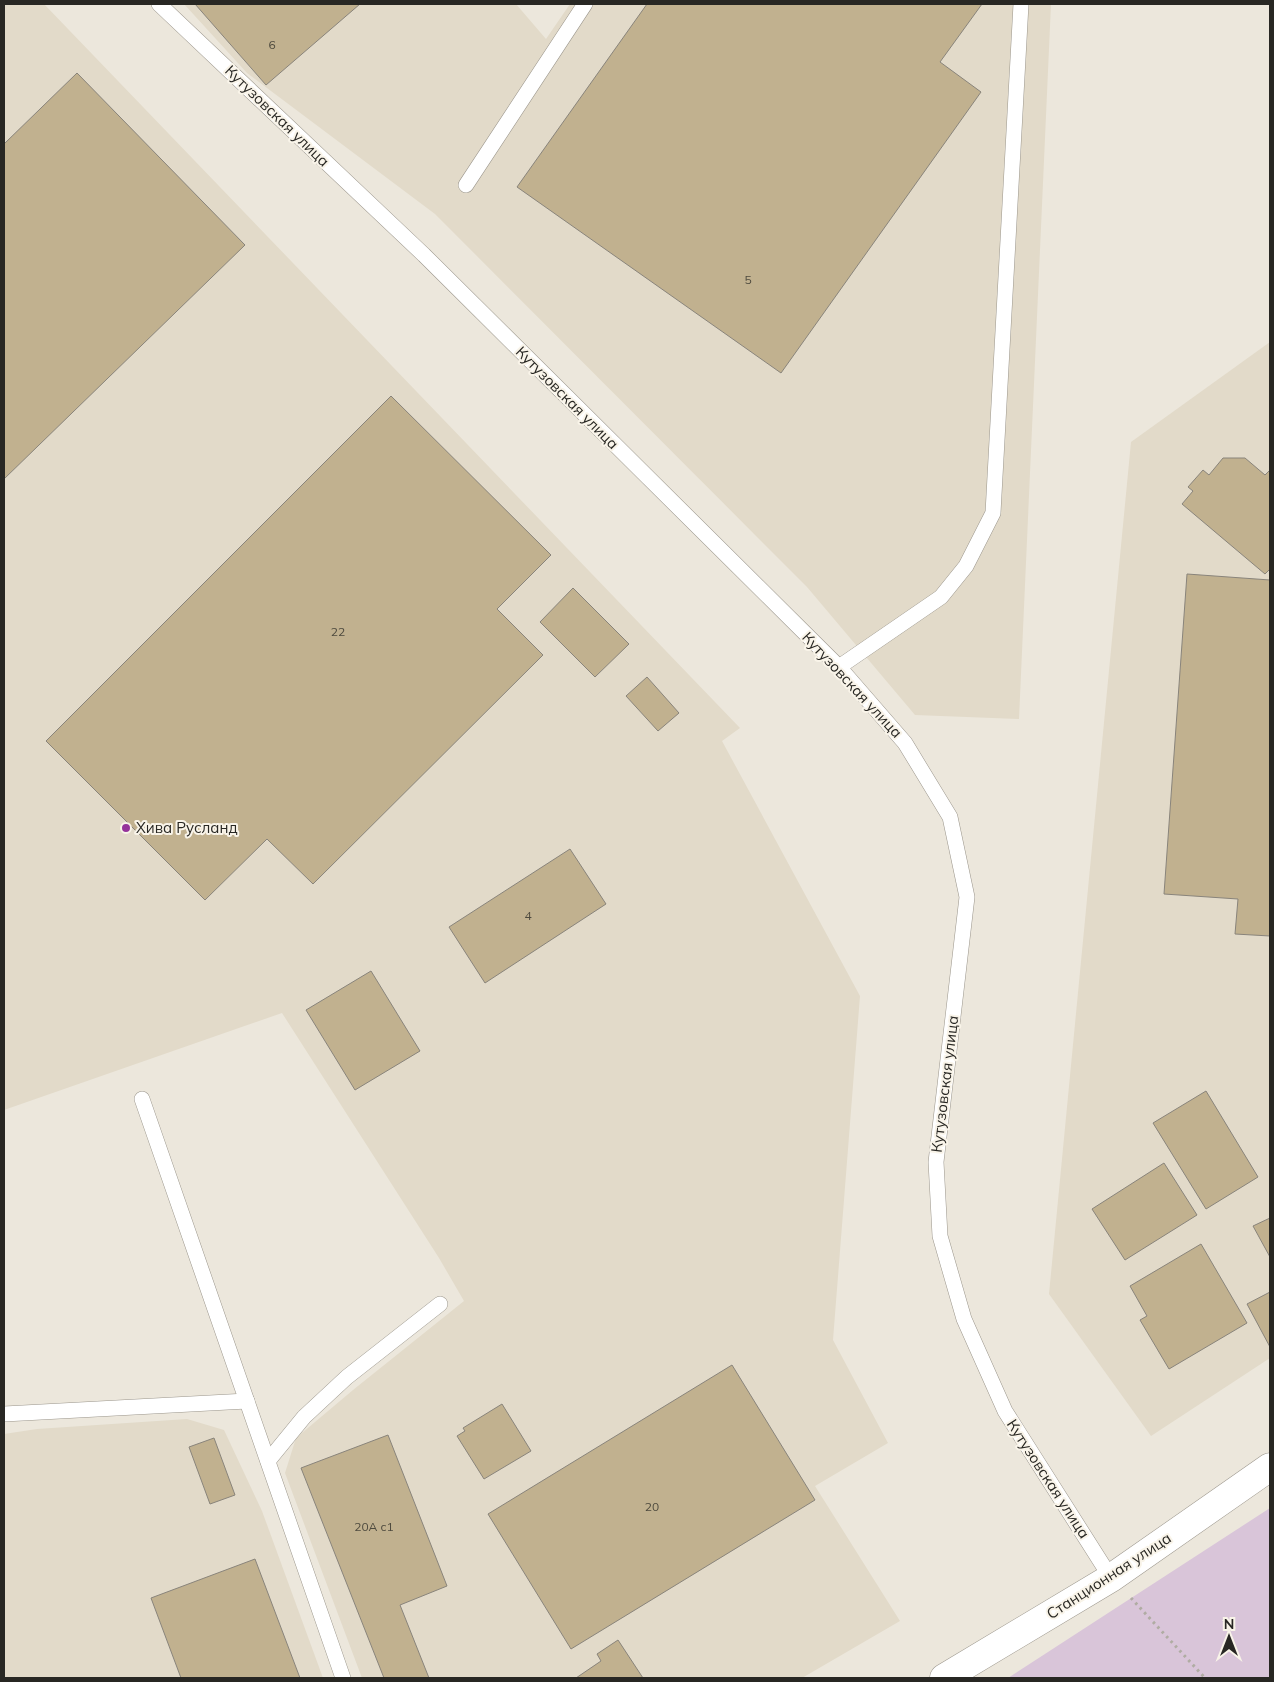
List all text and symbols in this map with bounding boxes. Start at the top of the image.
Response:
house number: 6 [268,37,276,52]
street label: Кутузовская улица [221,61,334,170]
house number: 5 [744,272,752,287]
street label: Кутузовская улица [512,342,623,453]
house number: 22 [331,624,345,639]
street label: Кутузовская улица [798,628,906,742]
place label: Хива Русланд [136,818,238,837]
marker: Хива Русланд [120,822,132,834]
house number: 4 [524,908,532,923]
street label: Кутузовская улица [927,1014,962,1154]
street label: Кутузовская улица [1003,1416,1094,1542]
house number: 20 [645,1499,659,1514]
house number: 20А с1 [354,1519,394,1534]
street label: Станционная улица [1043,1528,1175,1623]
north arrow [1204,1612,1254,1662]
text: N [1224,1615,1234,1633]

